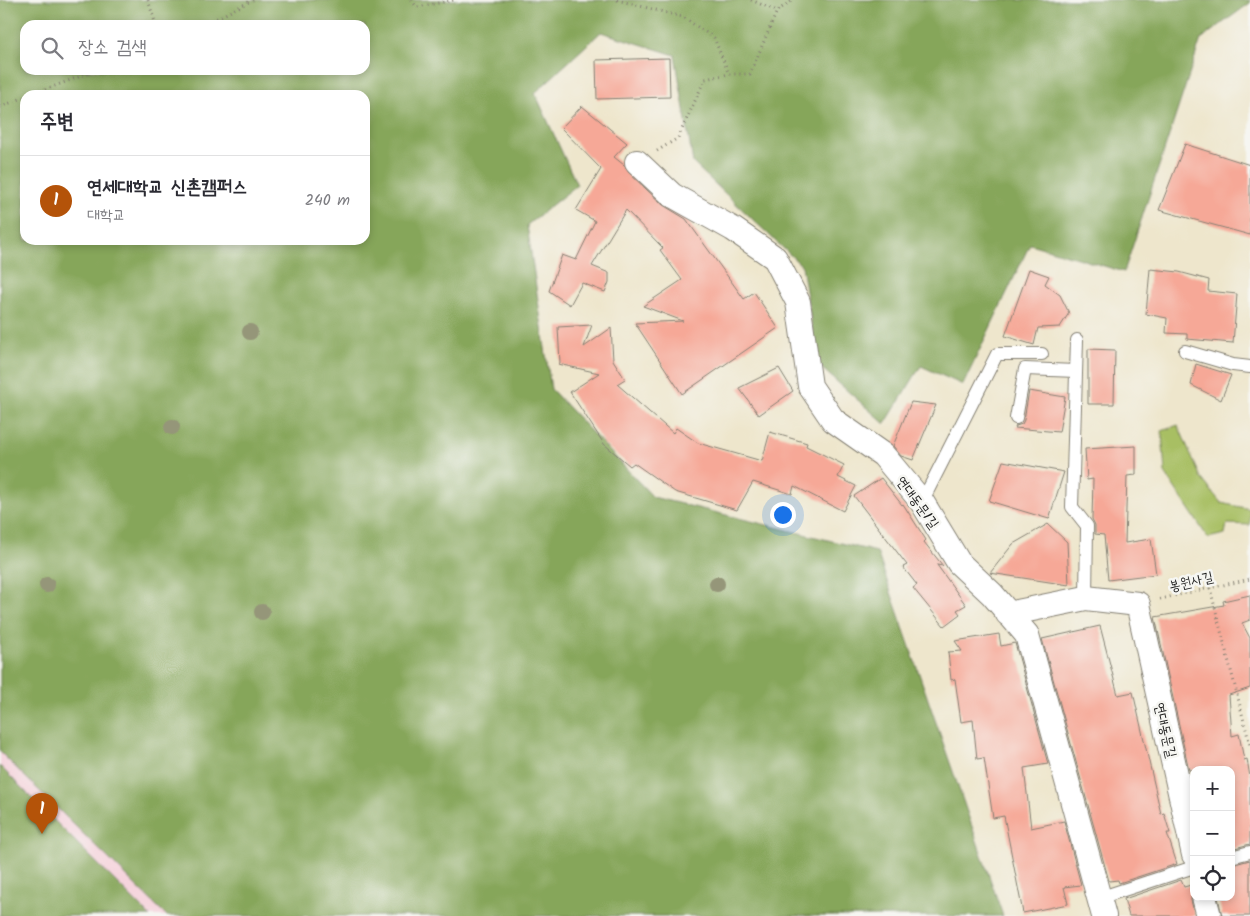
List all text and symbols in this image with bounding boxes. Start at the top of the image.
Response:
search box [20,20,370,75]
text: 장소 검색 [78,33,147,63]
icon: search [38,34,66,62]
text: 주변 [40,106,74,139]
text: 연세대학교 신촌캠퍼스 [87,173,247,203]
text: 1 [54,188,58,213]
text: 240 m [305,188,350,213]
text: 대학교 [87,203,126,228]
street label: 연대동문1길 [890,472,944,534]
your location [770,502,796,528]
street label: 봉원사길 [1167,566,1216,598]
street label: 연대동문길 [1148,700,1182,761]
map controls [1190,766,1235,901]
button: + [1190,766,1235,811]
pin: 1 [26,793,58,834]
button: − [1190,811,1235,856]
button: locate [1190,856,1235,901]

